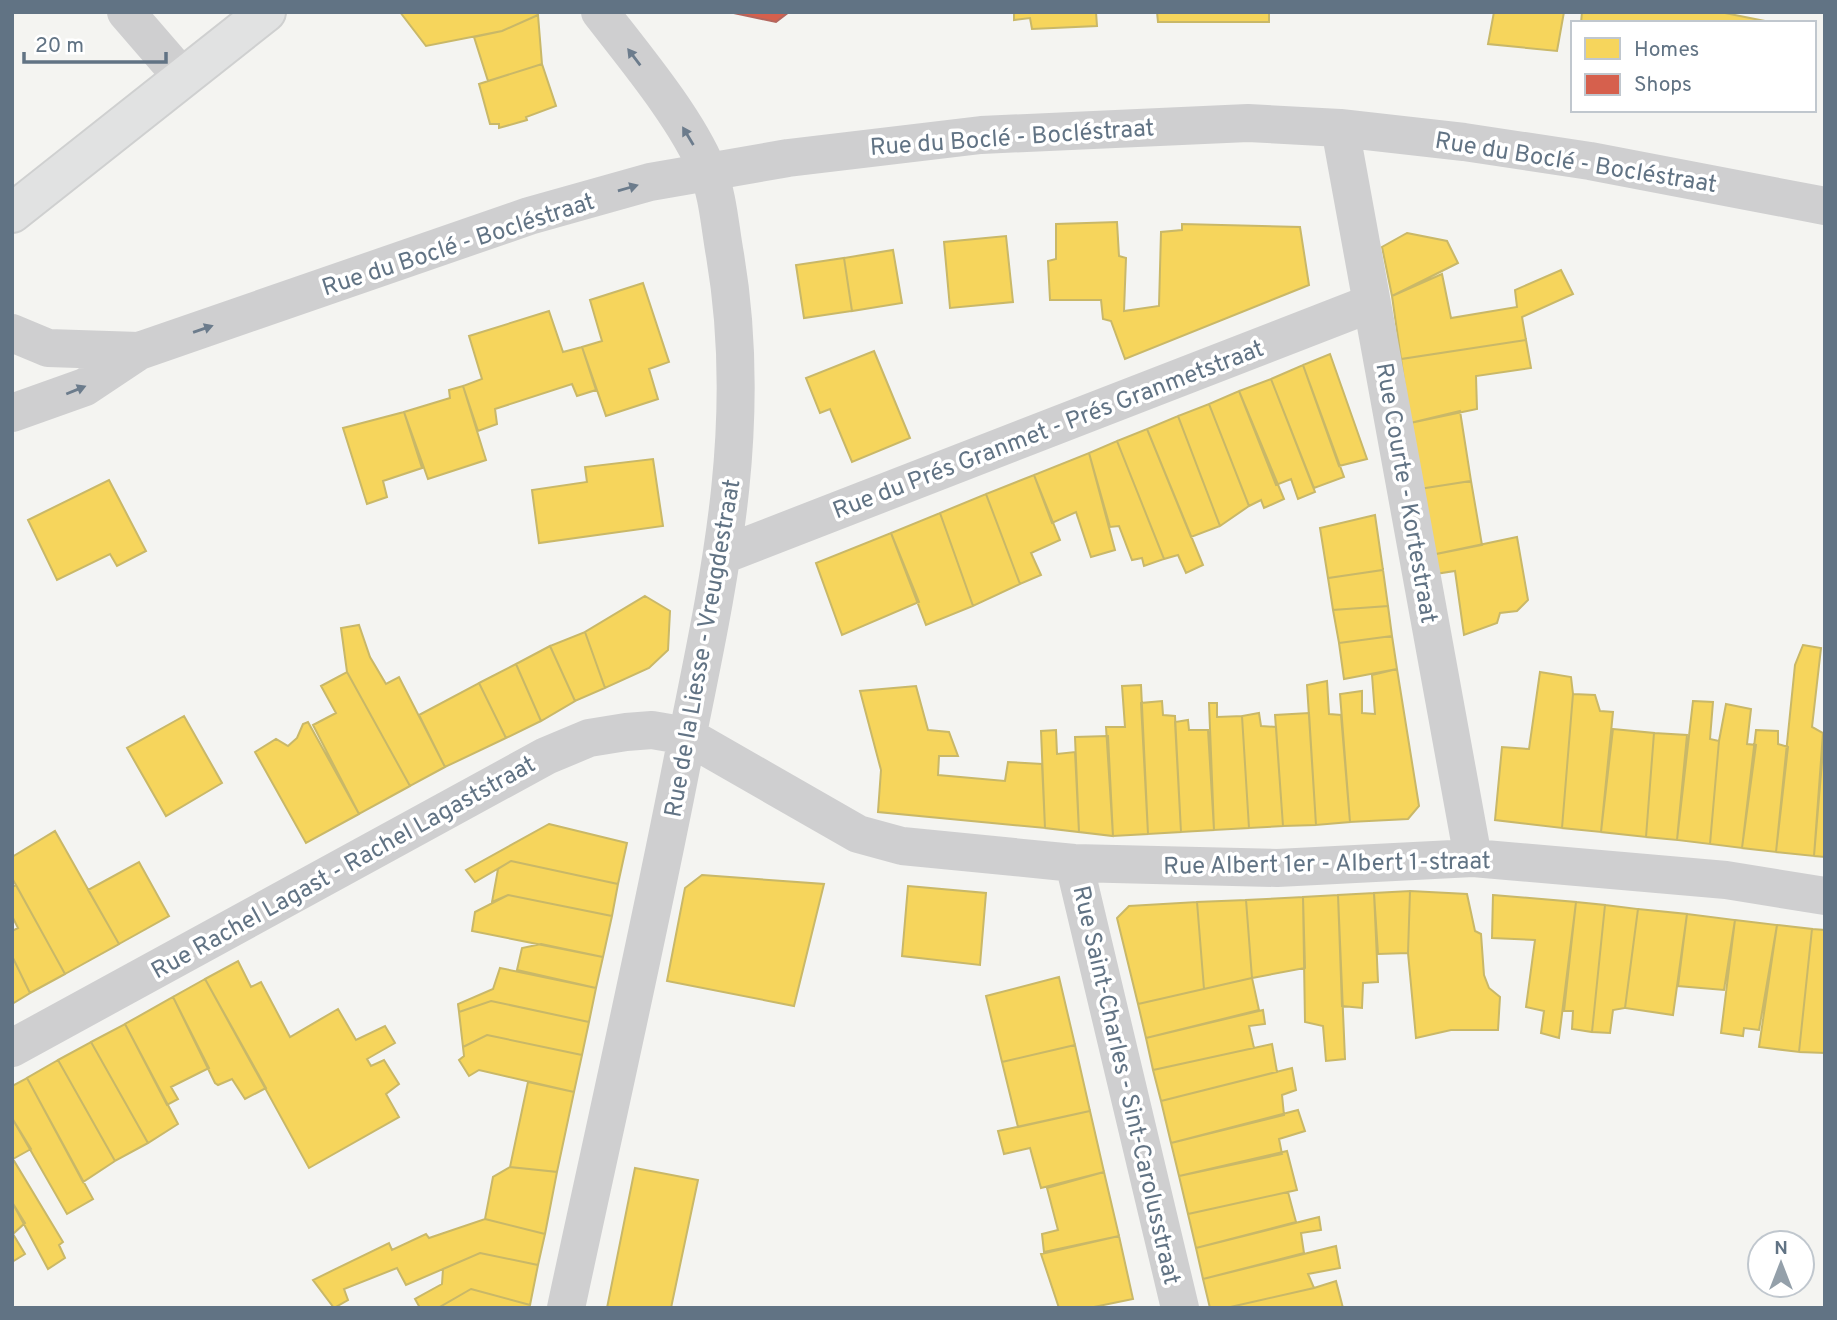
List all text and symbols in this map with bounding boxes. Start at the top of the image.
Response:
scale bar [24,21,166,65]
legend [1571,21,1816,112]
text: 20 m [35,33,84,60]
text: Homes [1634,37,1699,64]
one-way arrow [627,48,641,66]
text: Shops [1634,72,1692,99]
street label: Rue du Boclé - Bocléstraat [869,114,1155,164]
one-way arrow [681,127,694,146]
street label: Rue du Boclé - Bocléstraat [1433,127,1719,201]
one-way arrow [617,182,639,193]
street label: Rue du Boclé - Bocléstraat [318,188,599,304]
one-way arrow [193,323,214,334]
street label: Rue du Prés Granmet - Prés Granmetstraat [829,335,1269,527]
street label: Rue Courte - Kortestraat [1367,361,1443,626]
one-way arrow [66,384,87,395]
street label: Rue de la Liesse - Vreugdestraat [659,477,749,820]
street label: Rue Rachel Lagast - Rachel Lagaststraat [147,750,541,987]
street label: Rue Albert 1er - Albert 1-straat [1163,847,1491,883]
street label: Rue Saint-Charles - Sint-Carolusstraat [1064,883,1186,1288]
north arrow [1746,1229,1816,1299]
text: N [1774,1237,1788,1261]

